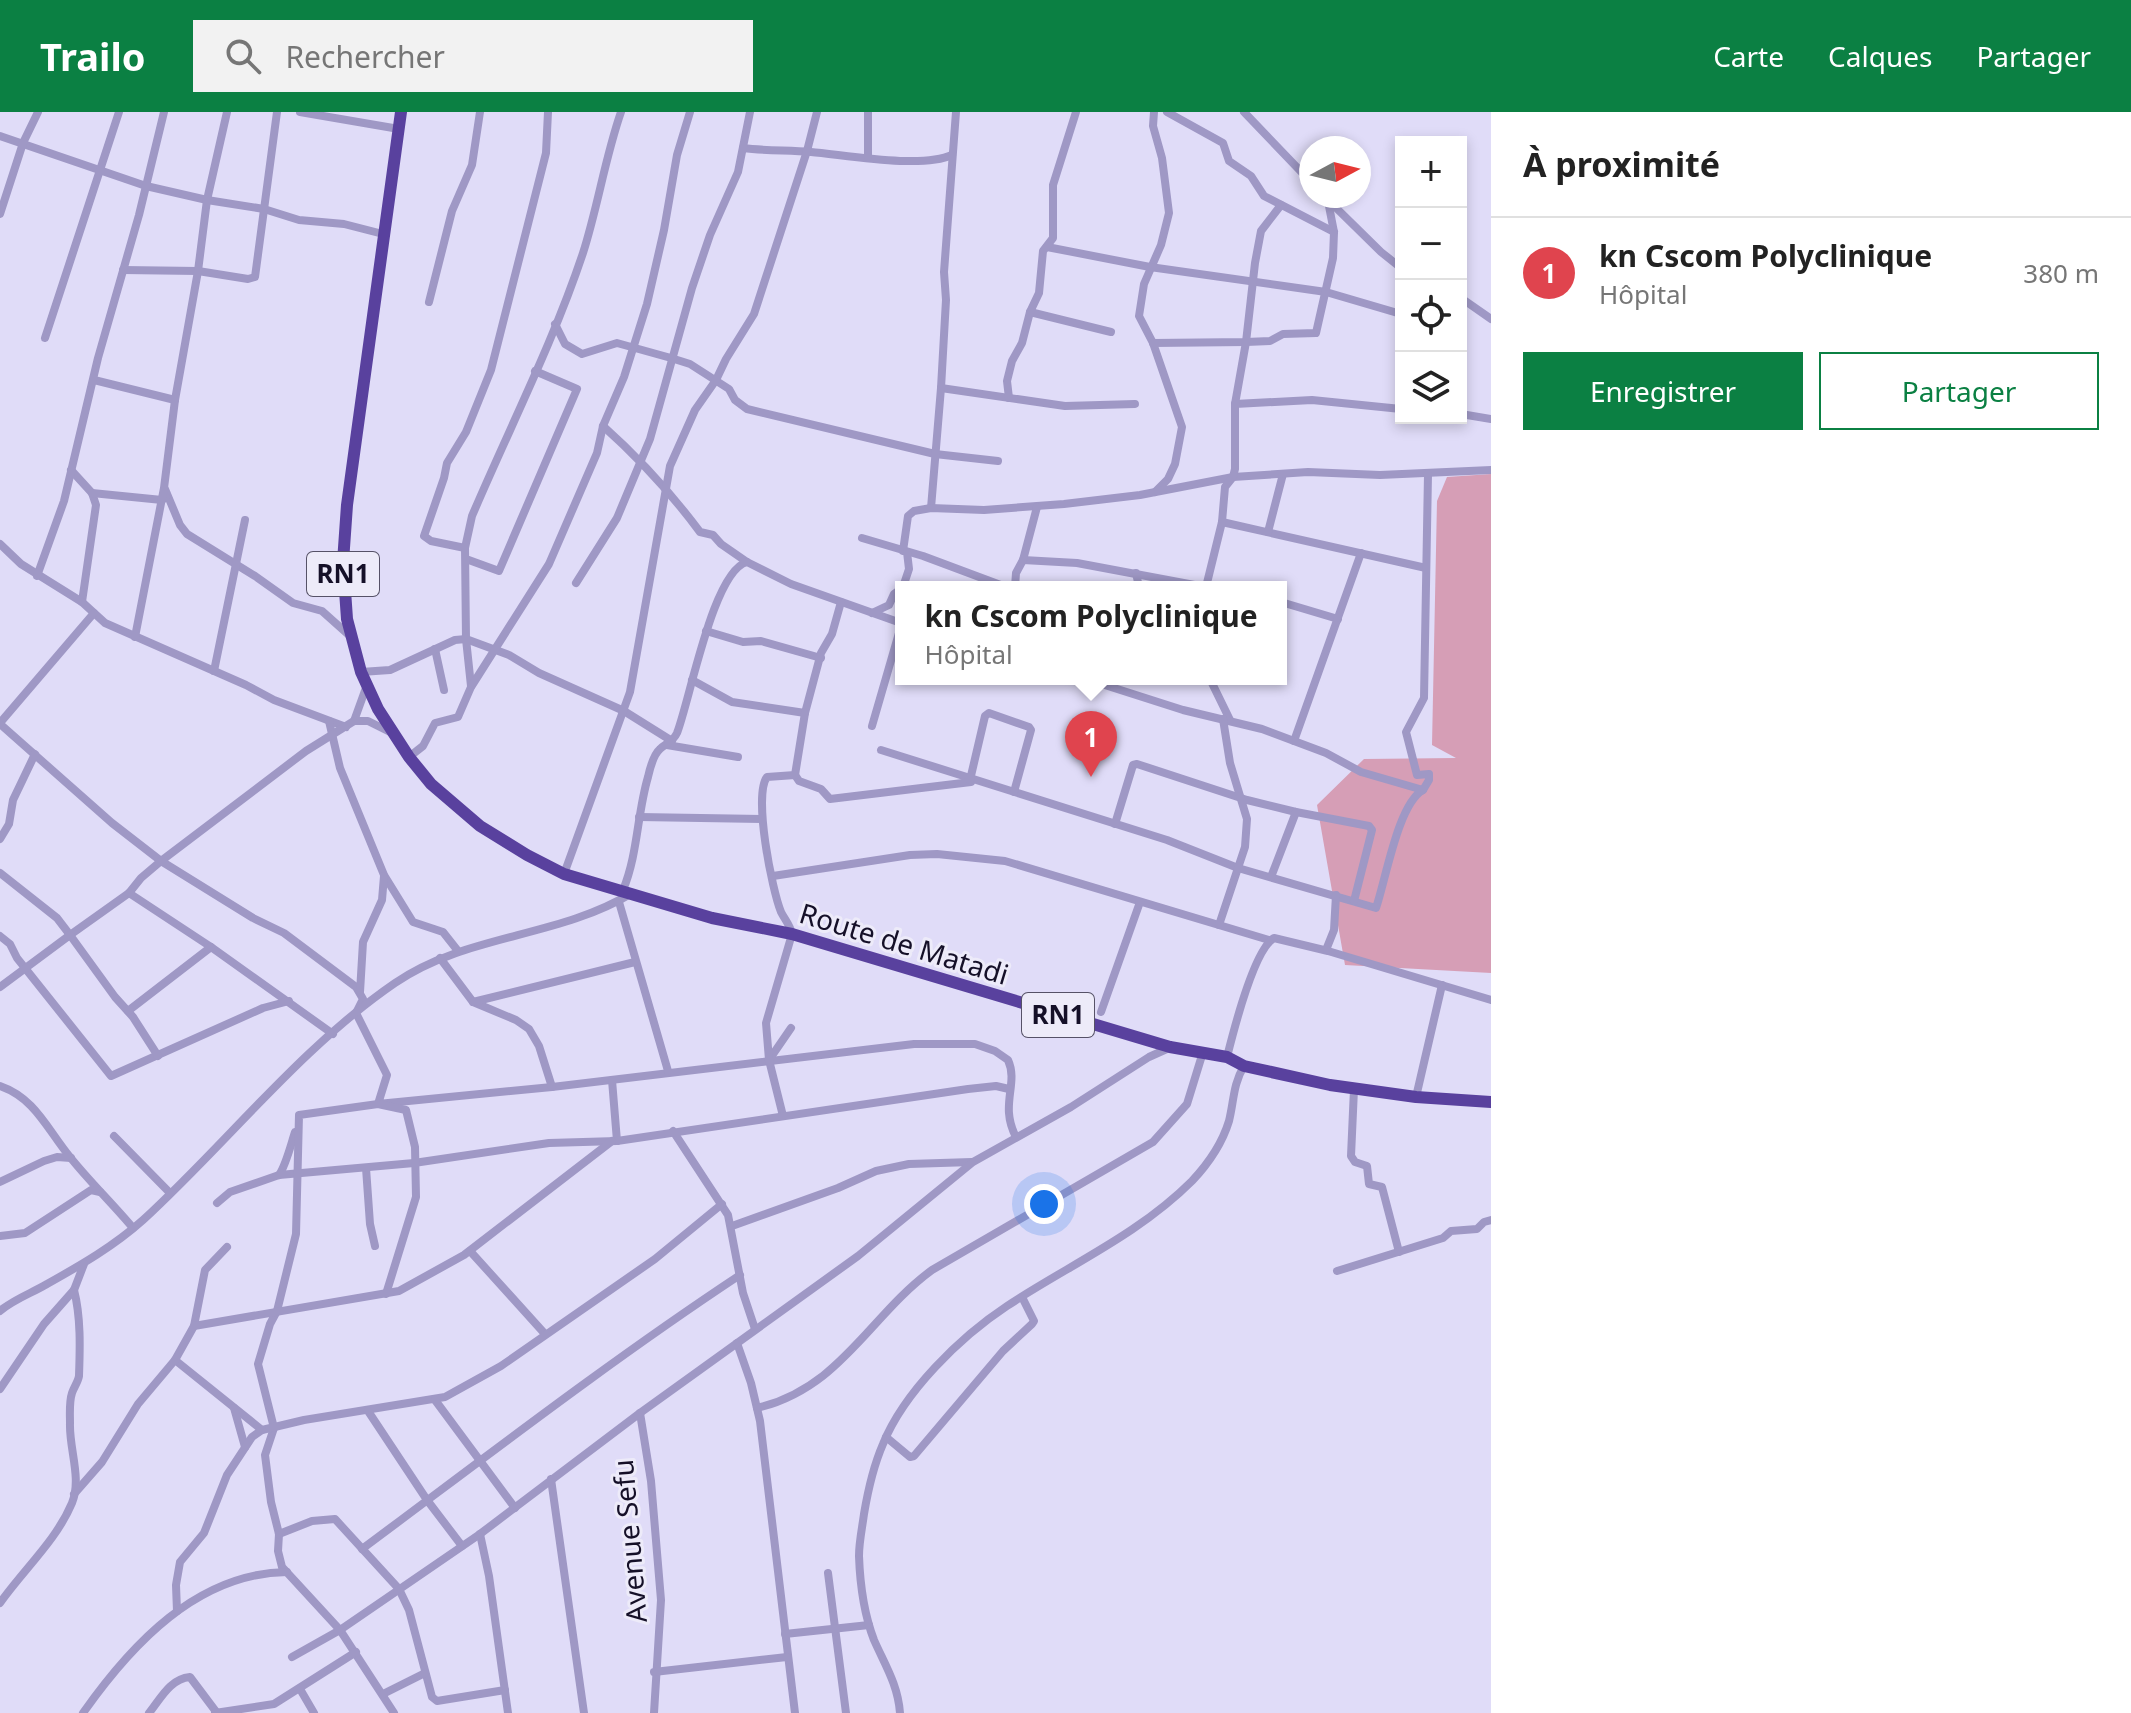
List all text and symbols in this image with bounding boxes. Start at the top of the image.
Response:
search box [193,20,753,92]
text: Trailo [40,30,145,82]
icon: search [221,34,265,78]
text: Rechercher [285,36,445,77]
text: Carte [1713,37,1784,75]
text: Calques [1828,37,1932,75]
text: Partager [1976,37,2091,75]
north arrow [1299,136,1371,208]
map controls [1395,136,1467,424]
button: + [1395,136,1467,208]
text: À proximité [1523,141,1720,187]
button: − [1395,208,1467,280]
text: kn Cscom Polyclinique [1599,235,1932,276]
text: 1 [1542,255,1556,291]
text: 380 m [2023,255,2099,291]
text: Hôpital [1599,276,1687,312]
button: locate [1395,280,1467,352]
button: layers [1395,352,1467,424]
button: Enregistrer [1523,352,1803,430]
button: Partager [1819,352,2099,430]
road number: RN1 [307,552,379,596]
popup [895,581,1287,685]
text: kn Cscom Polyclinique [924,595,1258,636]
text: Hôpital [924,636,1013,672]
pin: 1 [1065,711,1117,777]
street label: Route de Matadi [795,893,1013,993]
road number: RN1 [1022,993,1094,1037]
your location [1024,1184,1064,1224]
street label: Avenue Sefu [603,1458,655,1624]

